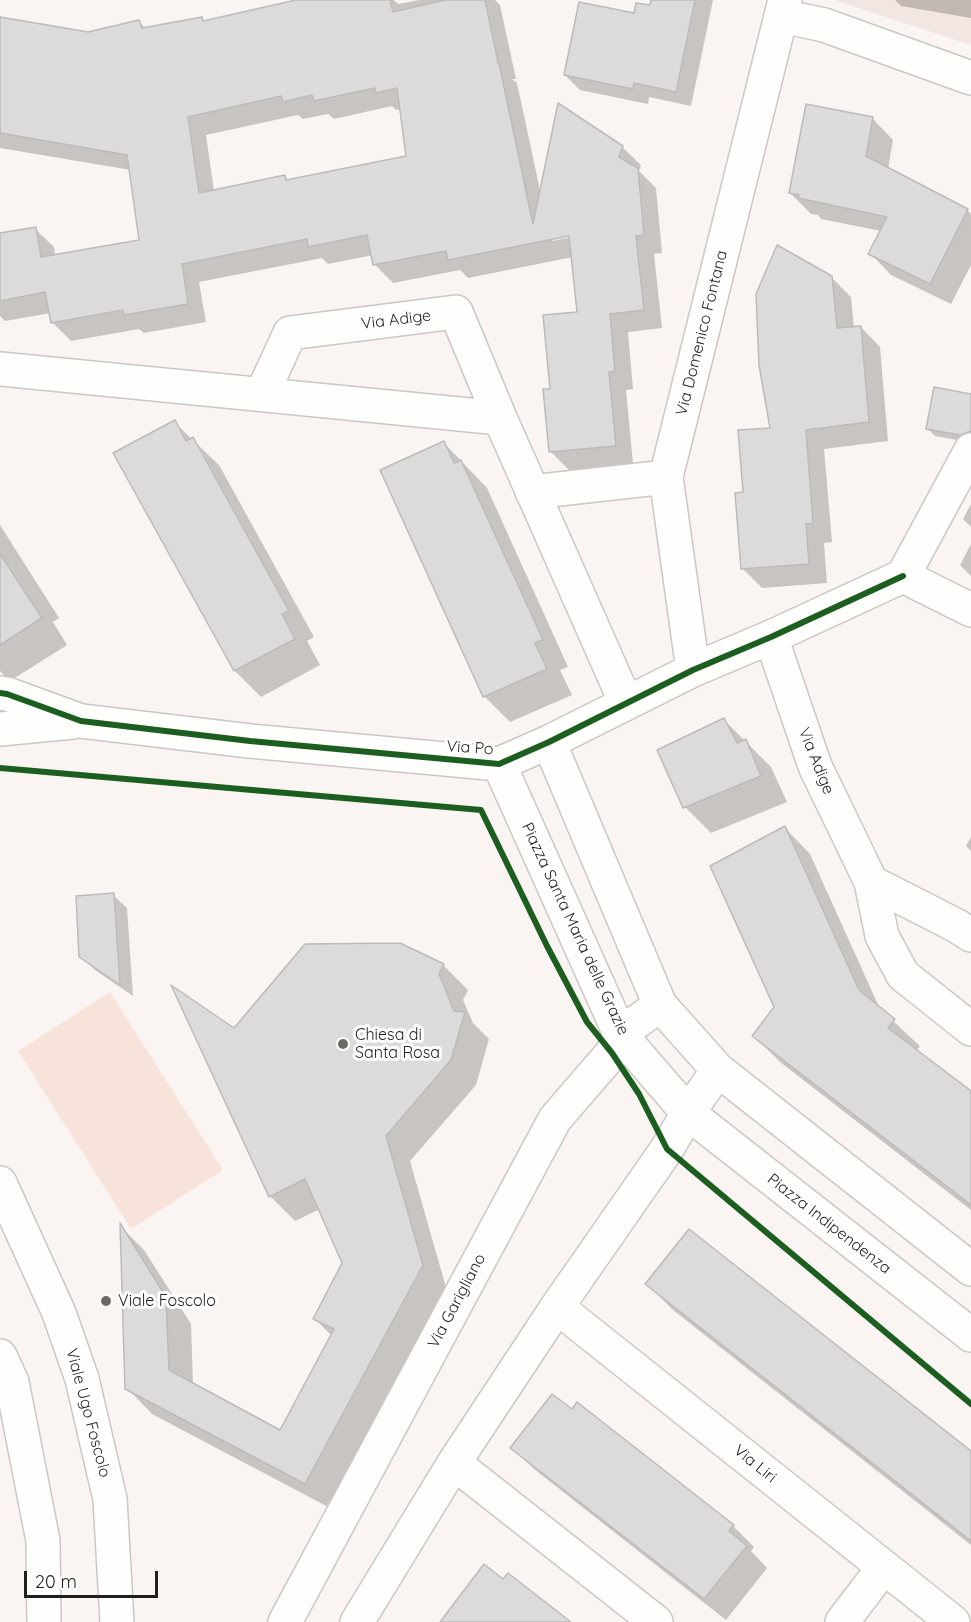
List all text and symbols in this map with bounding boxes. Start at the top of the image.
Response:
street label: Via Domenico Fontana [672,248,732,418]
street label: Via Adige [360,306,432,334]
street label: Via Adige [794,725,838,797]
street label: Via Po [446,737,494,759]
street label: Piazza Santa Maria delle Grazie [517,820,633,1038]
place label: Chiesa di Santa Rosa [355,1025,440,1063]
marker: Chiesa di Santa Rosa [336,1037,350,1051]
street label: Piazza Indipendenza [763,1170,895,1278]
street label: Via Garigliano [424,1250,490,1352]
place label: Viale Foscolo [118,1291,216,1311]
marker: Viale Foscolo [99,1294,113,1308]
street label: Viale Ugo Foscolo [62,1346,114,1480]
street label: Via Liri [730,1441,780,1487]
scale bar [27,1559,160,1597]
text: 20 m [35,1570,77,1593]

